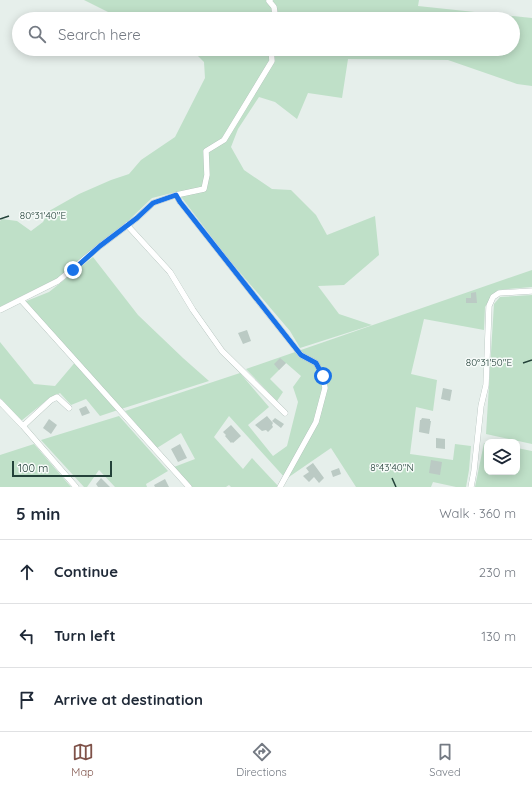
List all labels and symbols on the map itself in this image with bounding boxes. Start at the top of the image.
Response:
text: 80°31'40"E [20,209,66,222]
route end [64,261,82,279]
text: 80°31'50"E [466,356,513,369]
route start [314,367,332,385]
scale bar [12,459,112,478]
text: 8°43'40"N [370,461,414,474]

